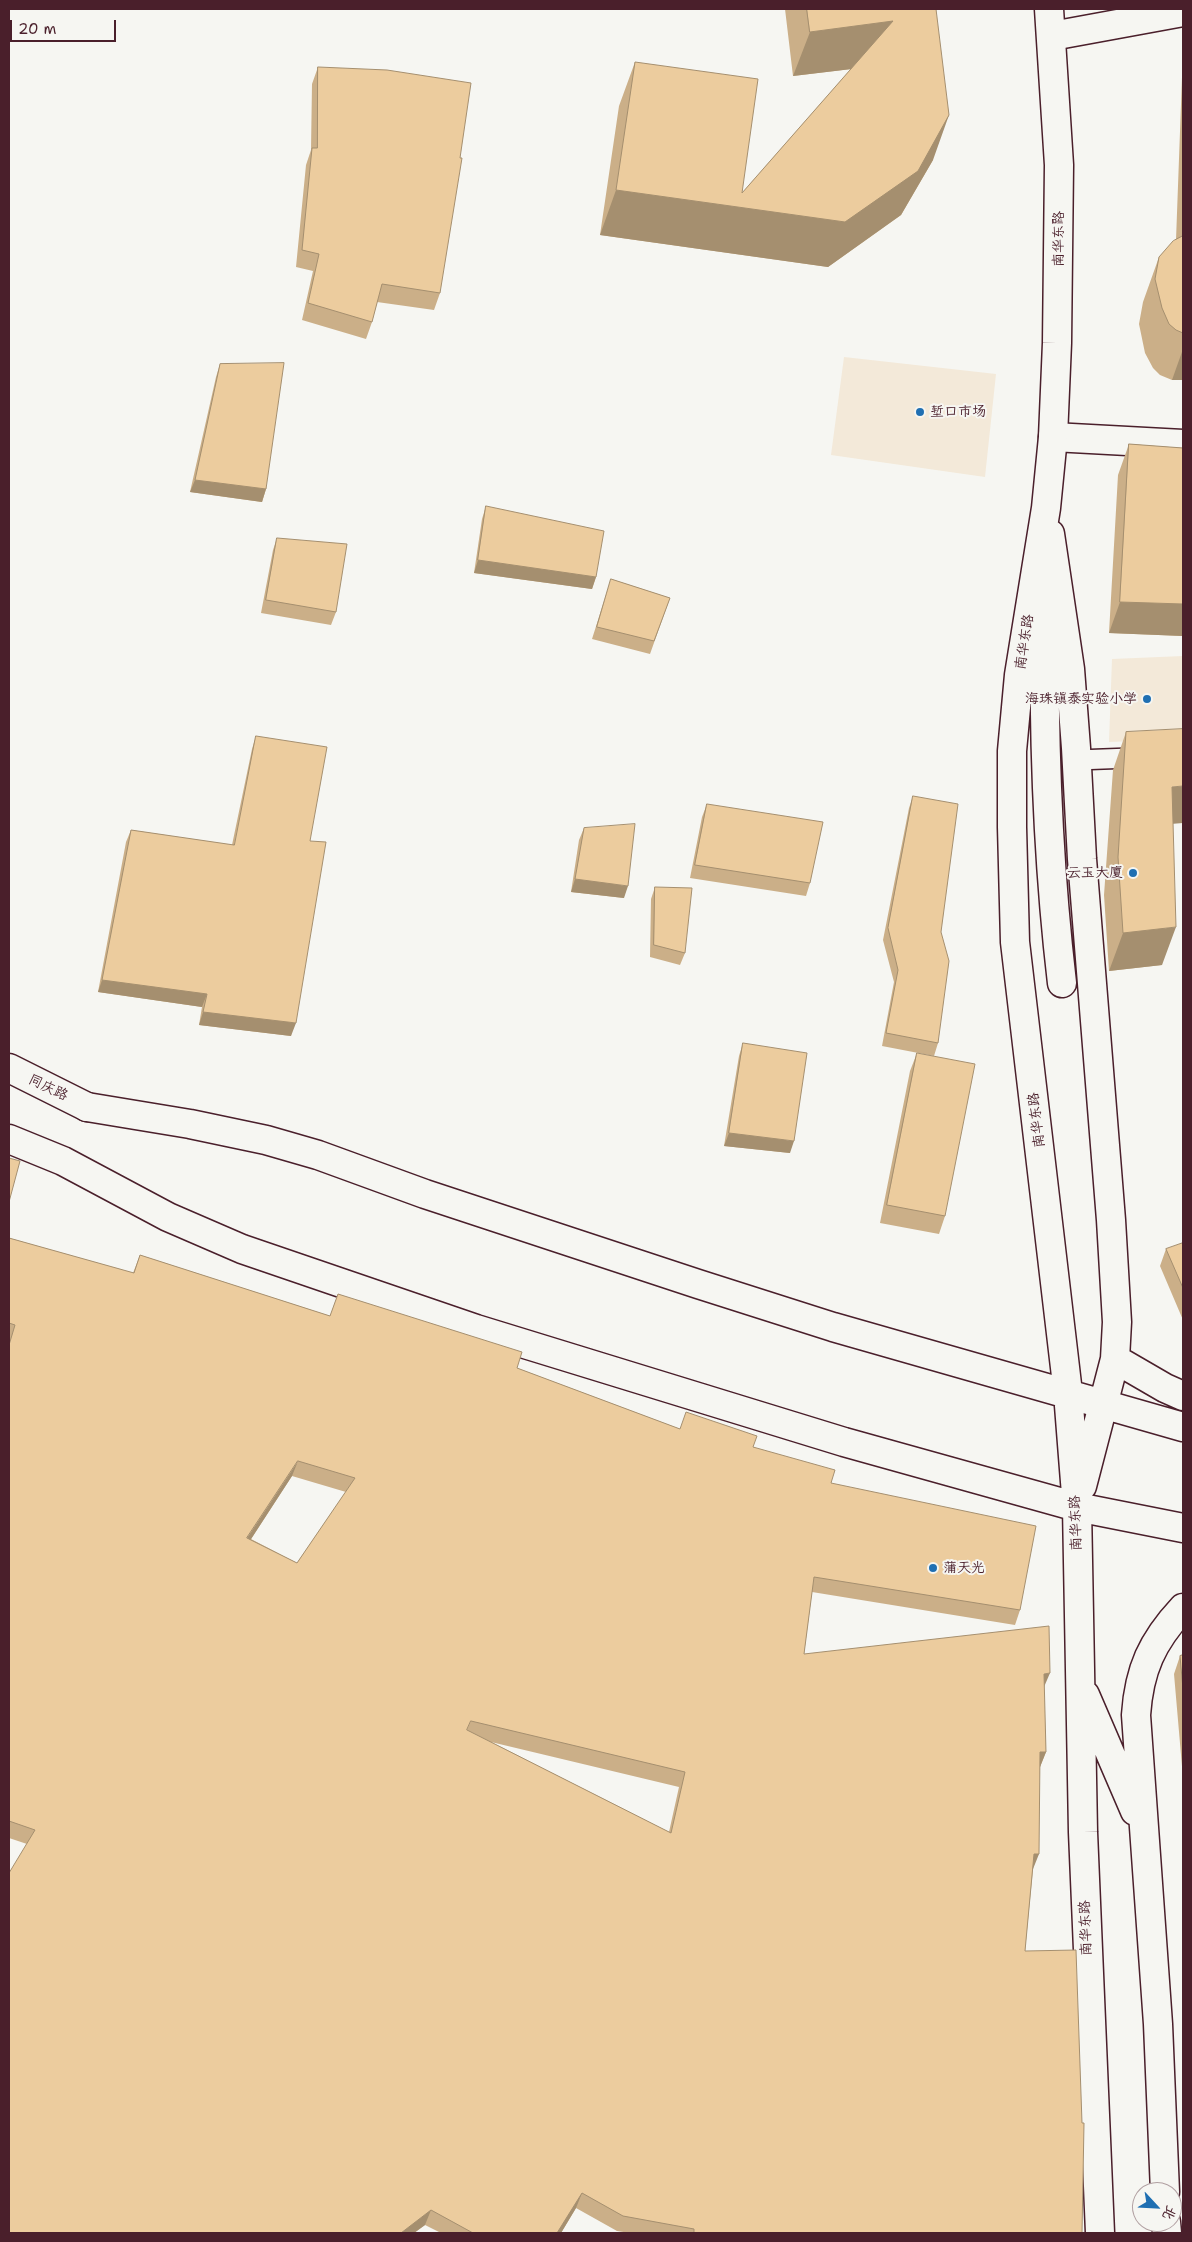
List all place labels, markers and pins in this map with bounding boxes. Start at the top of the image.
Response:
place label: 堑口市场 [930,404,986,420]
marker: 堑口市场 [914,406,926,418]
place label: 海珠镇泰实验小学 [1025,691,1137,707]
marker: 海珠镇泰实验小学 [1141,693,1153,705]
place label: 云玉大廈 [1067,865,1123,881]
marker: 云玉大廈 [1127,867,1139,879]
place label: 蒲天光 [943,1560,985,1576]
marker: 蒲天光 [927,1562,939,1574]

